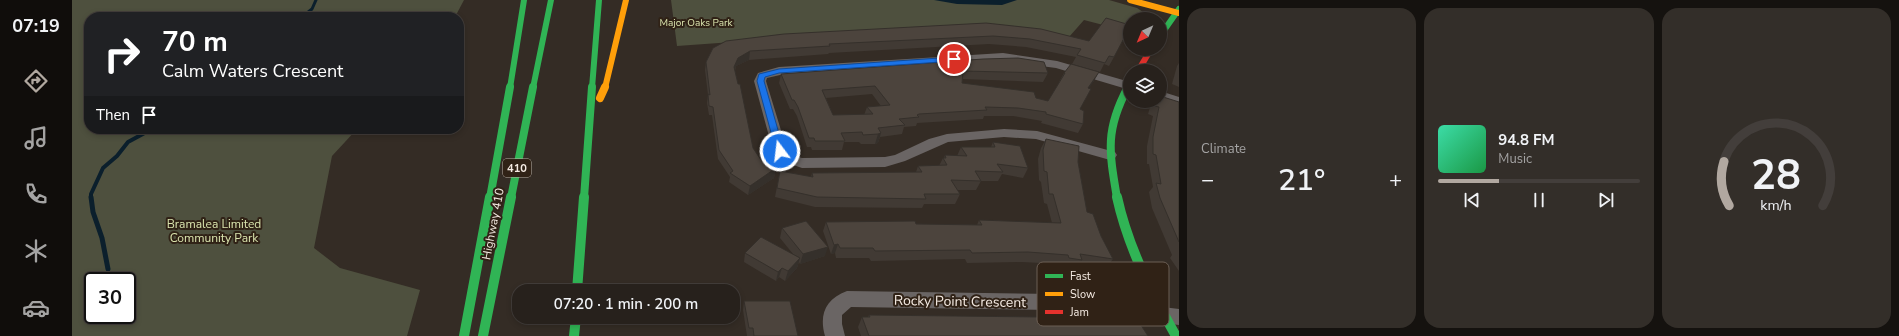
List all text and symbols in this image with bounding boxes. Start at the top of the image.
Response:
north arrow [1123,12,1167,56]
map controls [1123,12,1167,108]
text: 07:19 [12,14,60,38]
park label: Major Oaks Park [659,16,734,30]
text: 70 m [162,23,228,61]
icon: right [96,28,148,80]
pin [937,42,971,76]
icon: arrive [943,48,965,70]
text: Calm Waters Crescent [162,59,343,83]
button: layers [1123,64,1167,108]
icon: directions [22,67,50,95]
icon: arrive [138,104,160,126]
text: Then [96,105,130,125]
icon: music [22,124,50,152]
position arrow [759,130,801,172]
text: 94.8 FM [1498,130,1555,150]
text: Climate [1201,140,1246,158]
text: 28 [1751,147,1801,204]
text: Music [1498,150,1532,168]
road number: 410 [503,159,531,177]
text: 21° [1278,160,1325,201]
text: − [1201,165,1214,195]
text: + [1389,165,1402,195]
icon: phone [22,180,50,208]
street label: Highway 410 [478,187,508,261]
icon: previous [1461,189,1483,211]
icon: pause [1528,189,1550,211]
icon: next [1595,189,1617,211]
text: km/h [1761,196,1792,215]
park label: Bramalea Limited Community Park [167,216,261,246]
icon: climate [22,237,50,265]
legend [1037,262,1169,326]
text: Fast [1070,269,1091,284]
speed limit sign: 30 [84,272,136,324]
text: Slow [1070,287,1095,302]
street label: Rocky Point Crescent [894,291,1026,312]
icon: car [22,294,50,322]
text: 07:20 · 1 min · 200 m [554,294,698,314]
text: Jam [1069,305,1089,320]

